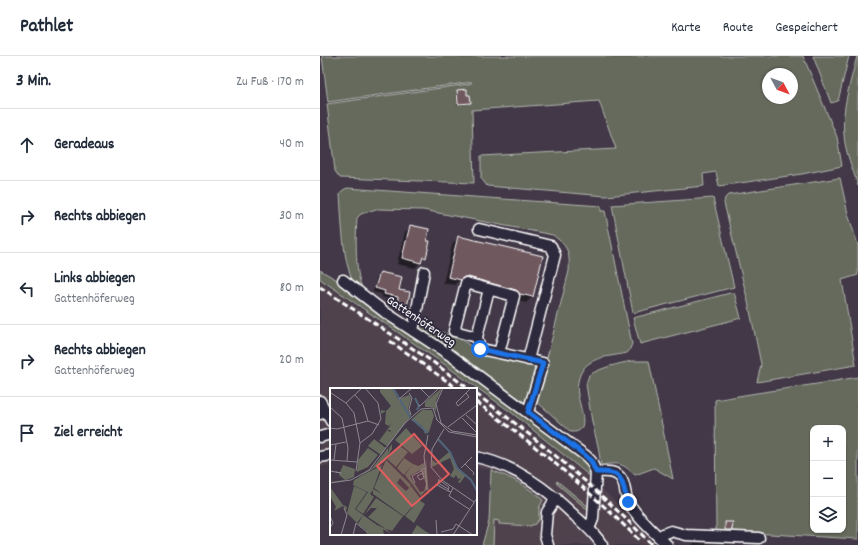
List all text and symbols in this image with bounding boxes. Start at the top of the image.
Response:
text: Pathlet [20,14,73,41]
text: Karte [671,18,701,38]
text: Route [723,18,753,38]
text: Gespeichert [775,18,838,38]
north arrow [762,68,798,104]
text: 3 Min. [16,70,51,94]
text: Zu Fuß · 170 m [236,73,304,92]
icon: ahead [16,134,38,156]
text: Geradeaus [54,134,114,156]
text: 40 m [280,135,304,154]
icon: right [16,206,38,228]
text: Rechts abbiegen [54,206,146,228]
text: 30 m [279,207,304,226]
text: Links abbiegen [54,268,135,290]
icon: left [16,278,38,300]
text: 80 m [280,279,304,298]
text: Gattenhöferweg [54,290,135,309]
street label: Gattenhöferweg [382,292,460,353]
text: Rechts abbiegen [54,340,146,362]
route start [471,340,489,358]
icon: right [16,350,38,372]
text: 20 m [279,351,304,370]
text: Gattenhöferweg [54,362,135,381]
inset map [330,388,477,535]
icon: arrive [16,422,38,444]
text: Ziel erreicht [54,422,122,444]
map controls [810,425,846,533]
button: + [810,425,846,461]
button: − [810,461,846,497]
route end [619,493,637,511]
button: layers [810,497,846,533]

